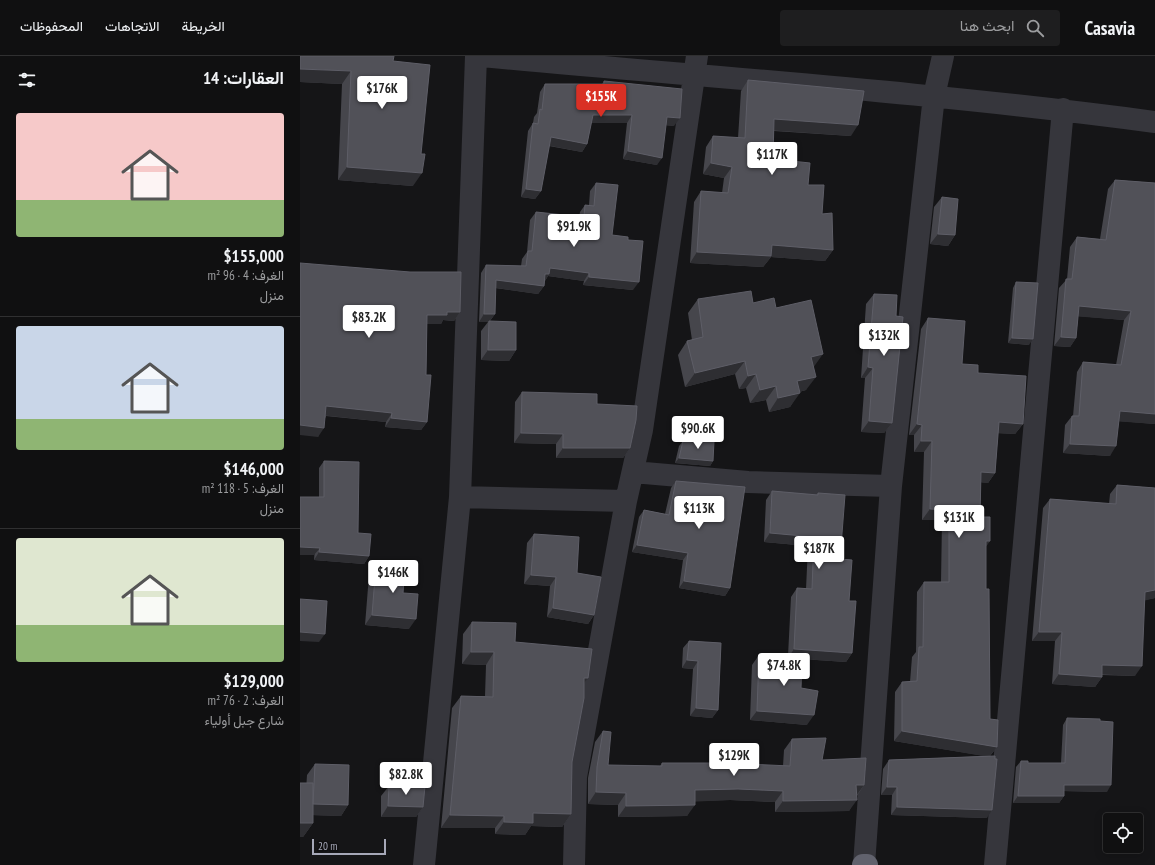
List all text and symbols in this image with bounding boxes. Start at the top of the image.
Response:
search box [780,10,1060,46]
text: ابحث هنا [960,16,1014,35]
text: Casavia [1084,16,1135,40]
text: المحفوظات [20,17,83,35]
text: الاتجاهات [105,17,159,35]
text: الخريطة [181,17,225,35]
icon: search [1024,17,1046,39]
text: العقارات: 14 [203,67,284,89]
icon: filters [16,69,38,91]
pin: $176K [354,76,410,110]
text: $176K [366,80,398,97]
pin: $155K [573,84,629,118]
text: $155K [585,88,617,105]
icon: home [114,139,186,211]
pin: $117K [744,142,800,176]
text: $117K [756,146,788,163]
pin: $91.9K [541,214,607,248]
text: $91.9K [557,218,591,235]
text: $155,000 [223,245,284,267]
text: الغرف: 4 · 96 m² [208,267,284,284]
text: منزل [260,287,284,304]
pin: $83.2K [336,305,402,339]
text: $83.2K [352,309,386,326]
pin: $132K [856,323,912,357]
text: $132K [868,327,900,344]
icon: home [114,352,186,424]
pin: $90.6K [665,416,731,450]
text: $90.6K [681,420,715,437]
text: $146,000 [223,458,284,480]
text: الغرف: 5 · 118 m² [202,480,284,497]
pin: $113K [671,496,727,530]
text: منزل [260,500,284,517]
text: $113K [683,500,715,517]
pin: $131K [931,505,987,539]
text: $131K [943,509,975,526]
pin: $187K [791,536,847,570]
text: $187K [803,540,835,557]
pin: $146K [365,560,421,594]
icon: home [114,564,186,636]
text: $146K [377,564,409,581]
pin: $74.8K [751,653,817,687]
text: $74.8K [767,657,801,674]
text: $129,000 [223,670,284,692]
text: الغرف: 2 · 76 m² [208,692,284,709]
text: شارع جبل أولياء [204,712,284,729]
pin: $129K [706,743,762,777]
text: $129K [718,747,750,764]
pin: $82.8K [373,762,439,796]
text: $82.8K [389,766,423,783]
map controls [1103,813,1143,853]
button: locate [1103,813,1143,853]
scale bar [312,837,386,856]
text: 20 m [318,839,337,853]

